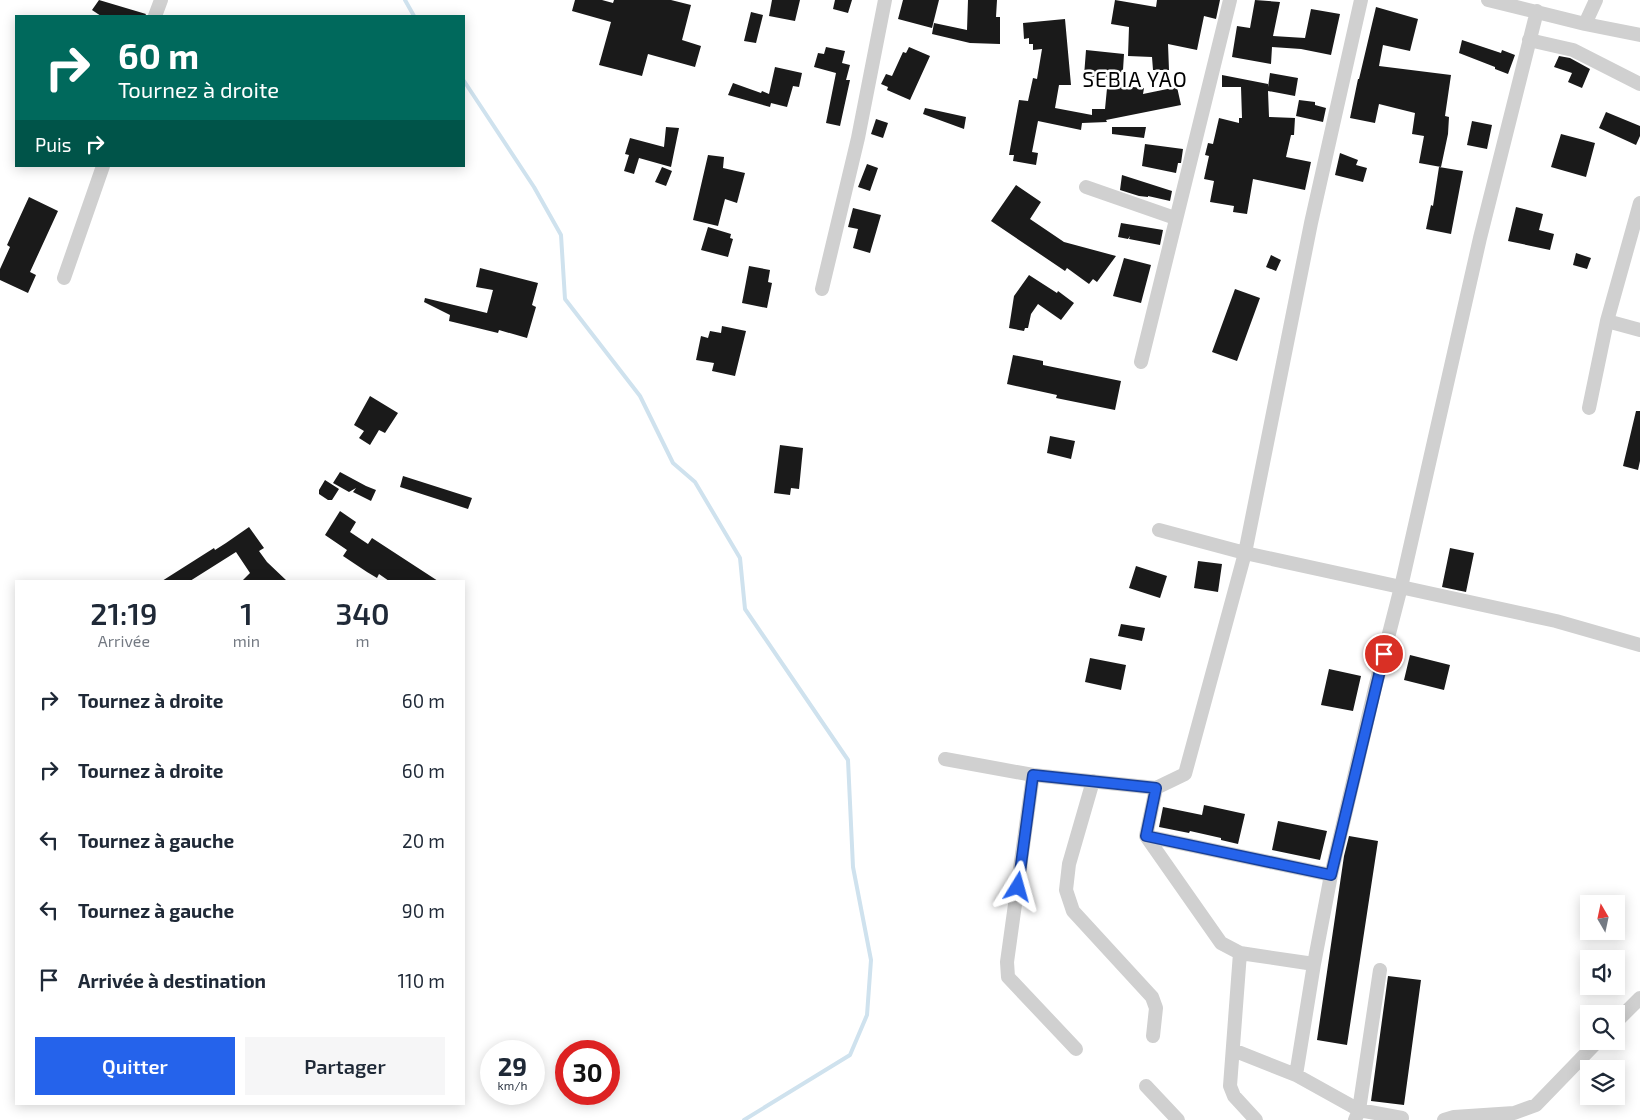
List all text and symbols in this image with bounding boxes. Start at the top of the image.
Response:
text: 60 m [118,34,199,76]
icon: right [35,35,100,100]
district label: SEBIA YAO [1082,66,1188,91]
text: Tournez à droite [118,76,279,102]
icon: right [81,130,109,158]
text: Puis [35,133,71,156]
text: 21:19 [90,595,157,631]
text: 1 [240,595,253,631]
text: 340 [335,595,390,631]
text: Arrivée [98,631,150,650]
text: min [233,631,260,650]
text: m [356,631,370,650]
pin [1363,633,1405,675]
icon: arrive [1370,640,1398,668]
icon: right [35,686,63,714]
text: Tournez à droite [78,689,224,712]
text: 60 m [402,689,445,712]
icon: right [35,756,63,784]
text: Tournez à droite [78,759,224,782]
text: 60 m [402,759,445,782]
icon: left [35,826,63,854]
text: Tournez à gauche [78,829,234,852]
text: 20 m [402,829,445,852]
position arrow [991,860,1043,912]
north arrow [1580,895,1625,940]
map controls [1580,895,1625,1105]
icon: left [35,896,63,924]
text: Tournez à gauche [78,899,234,922]
text: 90 m [402,899,445,922]
button: sound [1580,950,1625,995]
icon: arrive [35,966,63,994]
text: Arrivée à destination [78,969,266,992]
text: 110 m [398,969,445,992]
button: search [1580,1005,1625,1050]
button: Quitter [35,1037,235,1095]
button: Partager [245,1037,445,1095]
speed limit sign: 30 [555,1040,620,1105]
text: 29 [498,1051,527,1081]
button: layers [1580,1060,1625,1105]
text: km/h [498,1078,527,1092]

